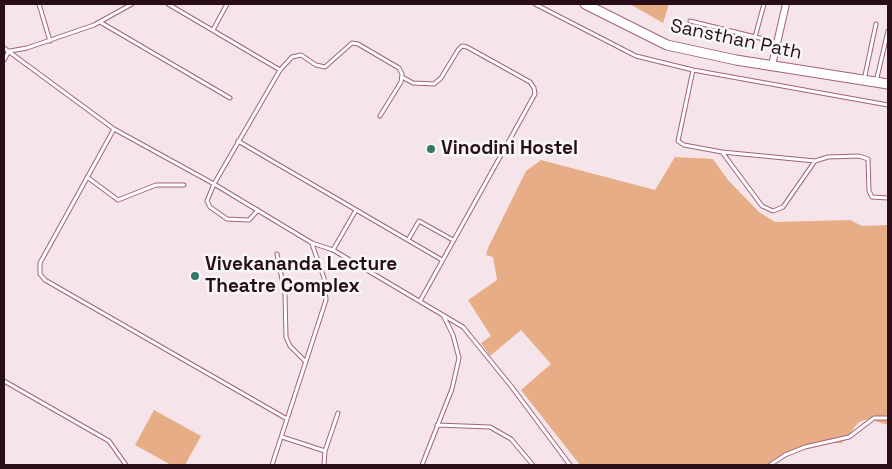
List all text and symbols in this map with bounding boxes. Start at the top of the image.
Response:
street label: Sansthan Path [668,15,804,65]
place label: Vinodini Hostel [441,138,578,160]
marker: Vinodini Hostel [425,143,437,155]
place label: Vivekananda Lecture Theatre Complex [205,254,397,298]
marker: Vivekananda Lecture Theatre Complex [189,270,201,282]

